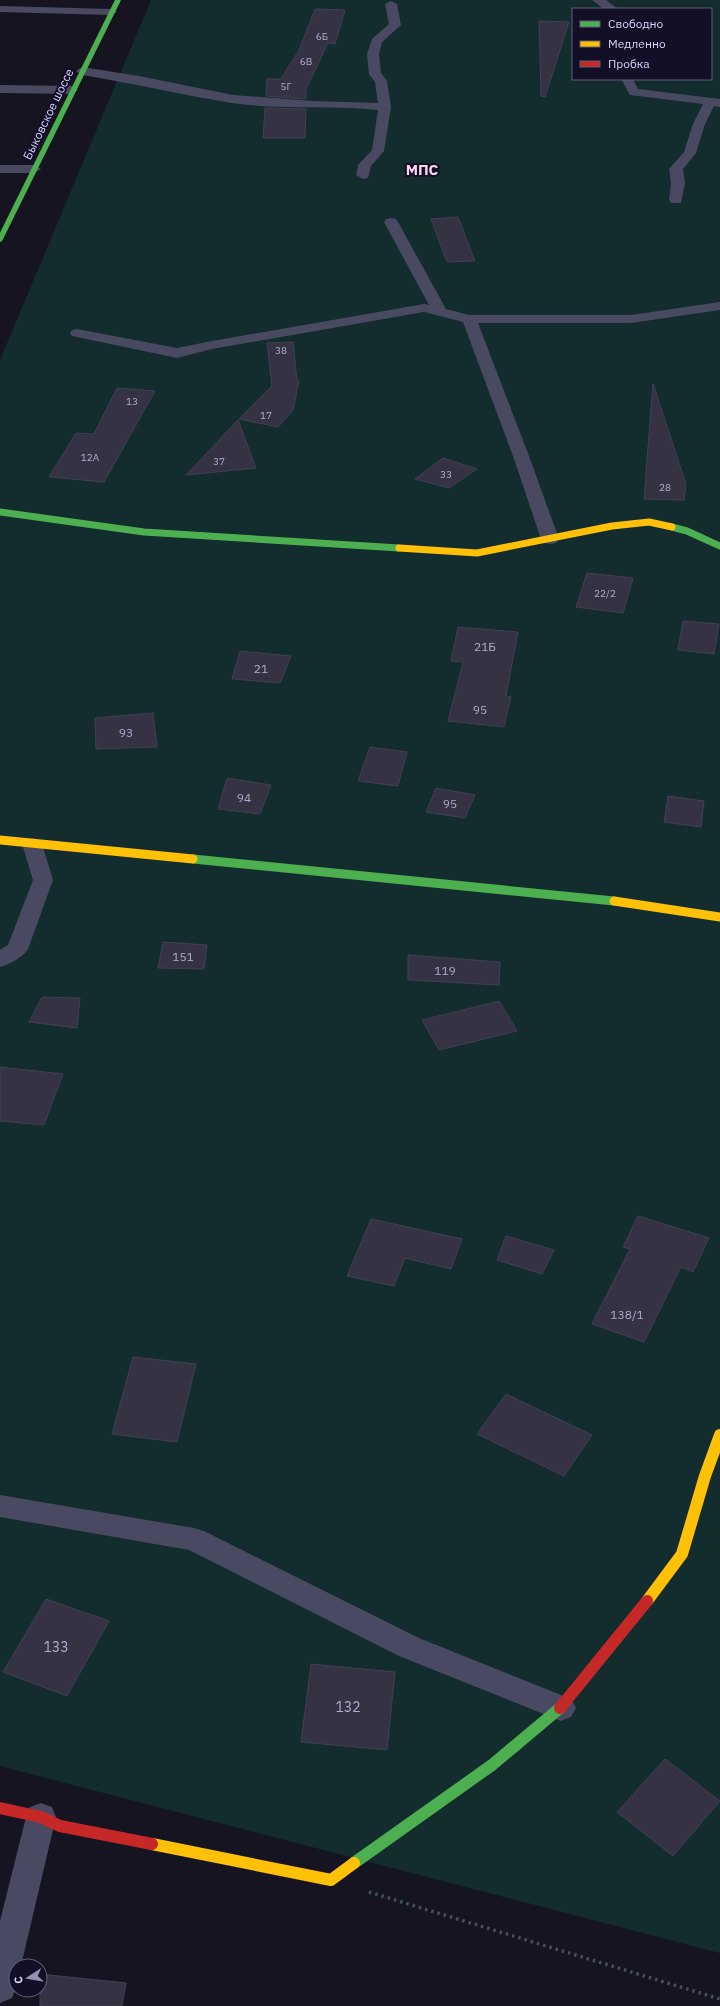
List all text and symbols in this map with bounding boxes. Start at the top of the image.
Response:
legend [572,8,712,80]
text: Свободно [608,16,664,31]
house number: 6Б [316,30,328,43]
text: Медленно [608,36,666,51]
house number: 6В [300,55,312,68]
text: Пробка [608,56,650,71]
street label: Быковское шоссе [19,66,77,162]
house number: 5Г [281,80,292,93]
district label: МПС [406,160,439,179]
house number: 38 [275,344,287,357]
house number: 13 [126,395,138,408]
house number: 17 [260,409,272,422]
house number: 12А [81,451,100,464]
house number: 37 [213,455,225,468]
house number: 33 [440,468,452,481]
house number: 28 [659,481,671,494]
house number: 22/2 [594,587,616,600]
house number: 21Б [474,639,496,654]
house number: 21 [254,661,268,676]
house number: 95 [473,702,487,717]
house number: 93 [119,725,133,740]
house number: 94 [237,790,251,805]
house number: 95 [443,796,457,811]
house number: 151 [172,949,194,964]
house number: 119 [434,963,456,978]
house number: 138/1 [610,1307,644,1322]
house number: 133 [43,1638,69,1656]
house number: 132 [335,1698,361,1716]
north arrow [8,1958,48,1998]
text: С [11,1975,26,1985]

